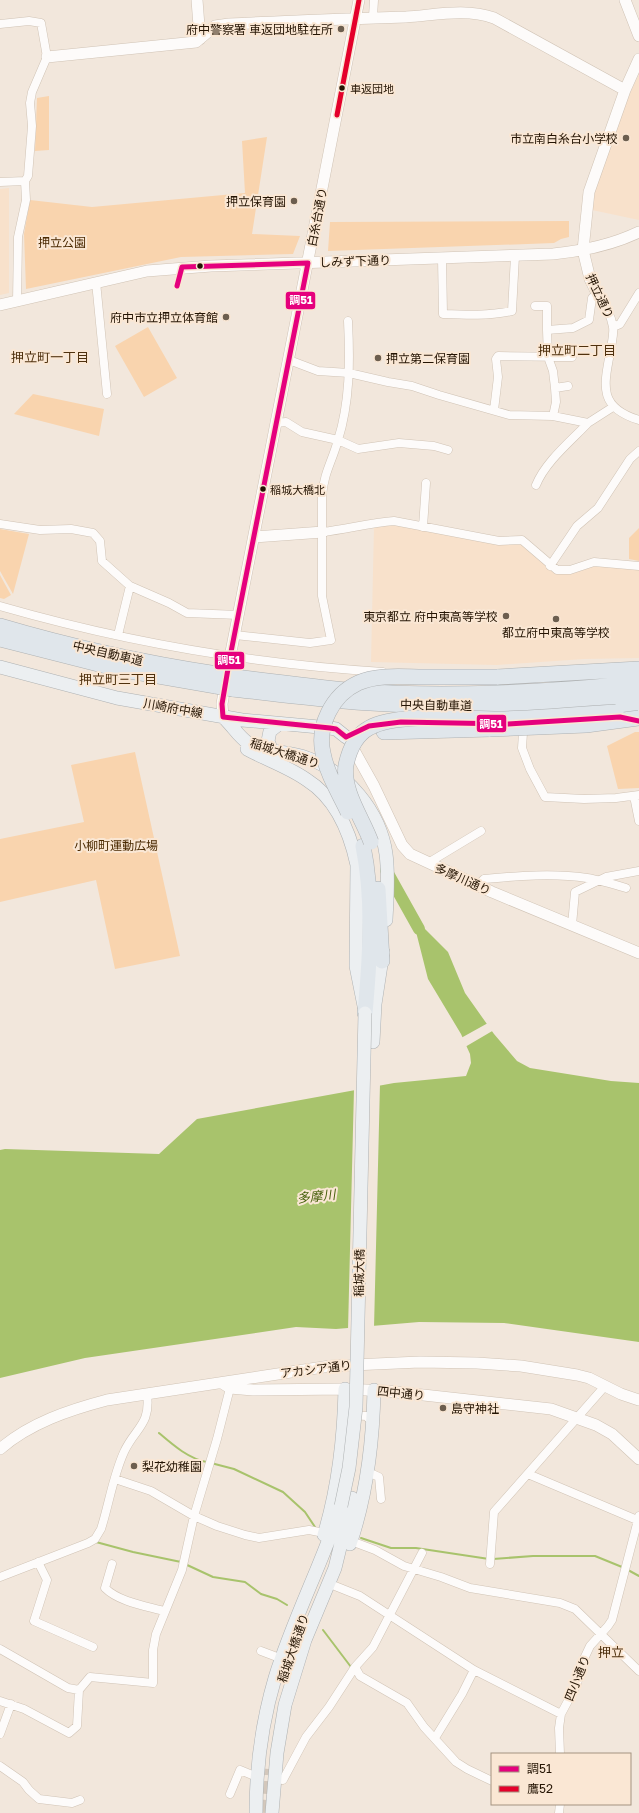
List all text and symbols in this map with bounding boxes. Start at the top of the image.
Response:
place label: 府中警察署 車返団地駐在所 [186,22,333,37]
marker: 府中警察署 車返団地駐在所 [336,24,346,34]
place label: 車返団地 [350,82,394,95]
marker: 車返団地 [337,83,347,93]
place label: 市立南白糸台小学校 [510,131,618,146]
marker: 市立南白糸台小学校 [621,133,631,143]
street label: 白糸台通り [304,186,330,248]
place label: 押立保育園 [226,194,286,209]
marker: 押立保育園 [289,196,299,206]
park label: 押立公園 [38,235,86,250]
street label: しみず下通り [319,252,391,270]
unlabelled marker [195,261,205,271]
street label: 押立通り [583,271,617,321]
line badge: 調51 [285,291,316,310]
text: 調51 [289,293,313,306]
place label: 府中市立押立体育館 [110,310,218,325]
marker: 府中市立押立体育館 [221,312,231,322]
district label: 押立町二丁目 [538,342,616,358]
district label: 押立町一丁目 [11,349,89,365]
place label: 押立第二保育園 [386,351,470,366]
marker: 押立第二保育園 [373,353,383,363]
place label: 稲城大橋北 [270,483,325,496]
marker: 稲城大橋北 [258,484,268,494]
place label: 東京都立 府中東高等学校 [363,609,498,624]
marker: 東京都立 府中東高等学校 [501,611,511,621]
marker: 都立府中東高等学校 [551,614,561,624]
place label: 都立府中東高等学校 [502,625,610,640]
street label: 中央自動車道 [71,638,145,668]
line badge: 調51 [214,651,245,670]
text: 調51 [217,653,241,666]
district label: 押立町三丁目 [79,671,157,687]
street label: 川崎府中線 [142,695,204,721]
street label: 中央自動車道 [400,697,472,713]
line badge: 調51 [476,714,507,733]
text: 調51 [479,717,503,730]
street label: 稲城大橋通り [248,735,322,771]
park label: 小柳町運動広場 [74,838,158,853]
street label: 多摩川通り [433,860,493,898]
water label: 多摩川 [296,1186,338,1206]
street label: 稲城大橋 [351,1249,367,1297]
street label: アカシア通り [279,1357,353,1381]
street label: 四中通り [376,1383,426,1403]
place label: 島守神社 [451,1401,499,1416]
marker: 島守神社 [438,1403,448,1413]
place label: 梨花幼稚園 [142,1459,202,1474]
marker: 梨花幼稚園 [129,1461,139,1471]
street label: 稲城大橋通り [274,1612,312,1684]
district label: 押立 [598,1644,624,1660]
street label: 四小通り [561,1653,593,1703]
legend [491,1753,631,1805]
text: 調51 [527,1761,552,1776]
text: 鷹52 [527,1781,553,1796]

